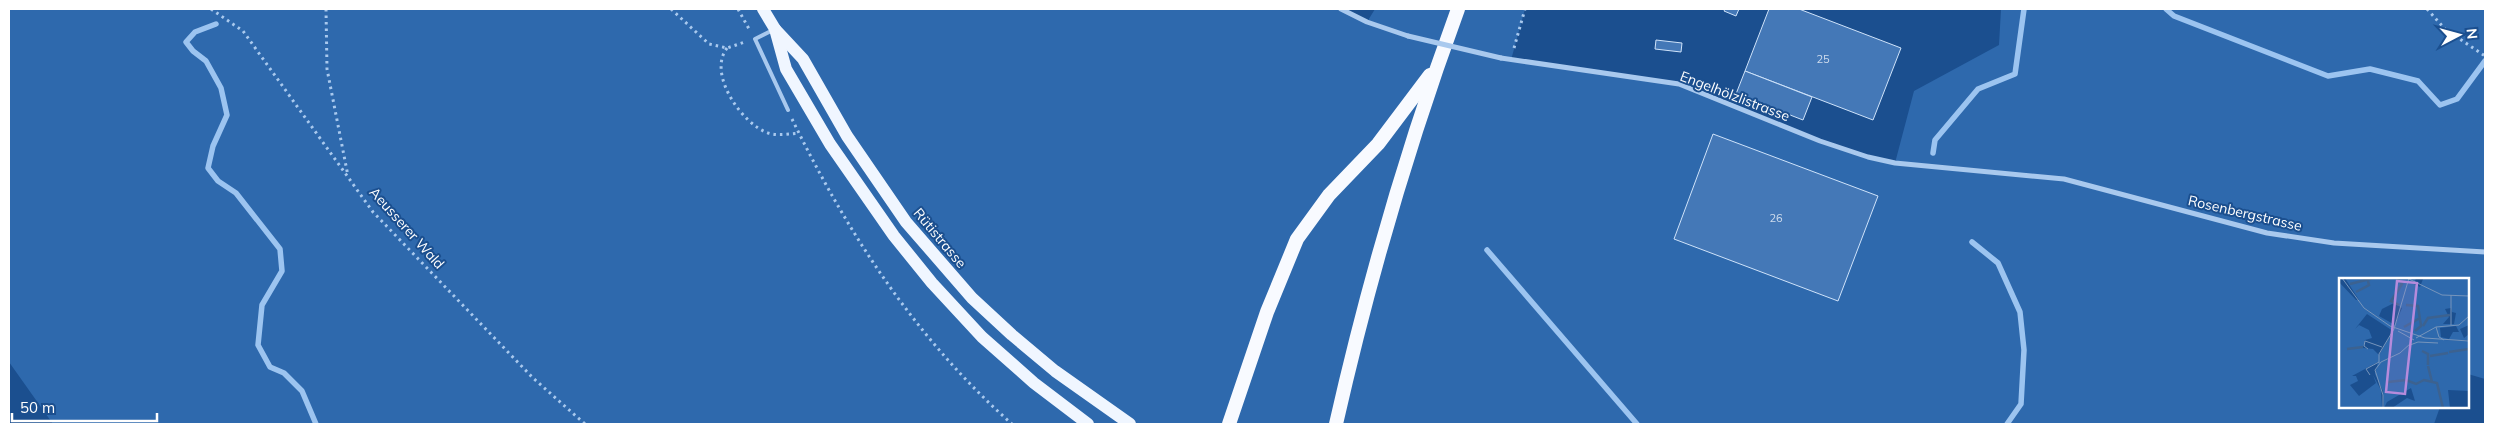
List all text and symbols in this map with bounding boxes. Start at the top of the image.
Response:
north arrow [2434,10,2484,60]
text: N [2462,27,2481,40]
house number: 25 [1816,52,1830,66]
street label: Engelhölzlistrasse [1678,67,1792,125]
street label: Aeusserer Wald [366,183,448,273]
street label: Rosenbergstrasse [2186,191,2304,235]
street label: Rütistrasse [910,204,970,272]
house number: 26 [1769,211,1783,225]
inset map [2339,278,2469,408]
scale bar [12,390,158,422]
text: 50 m [20,398,55,417]

